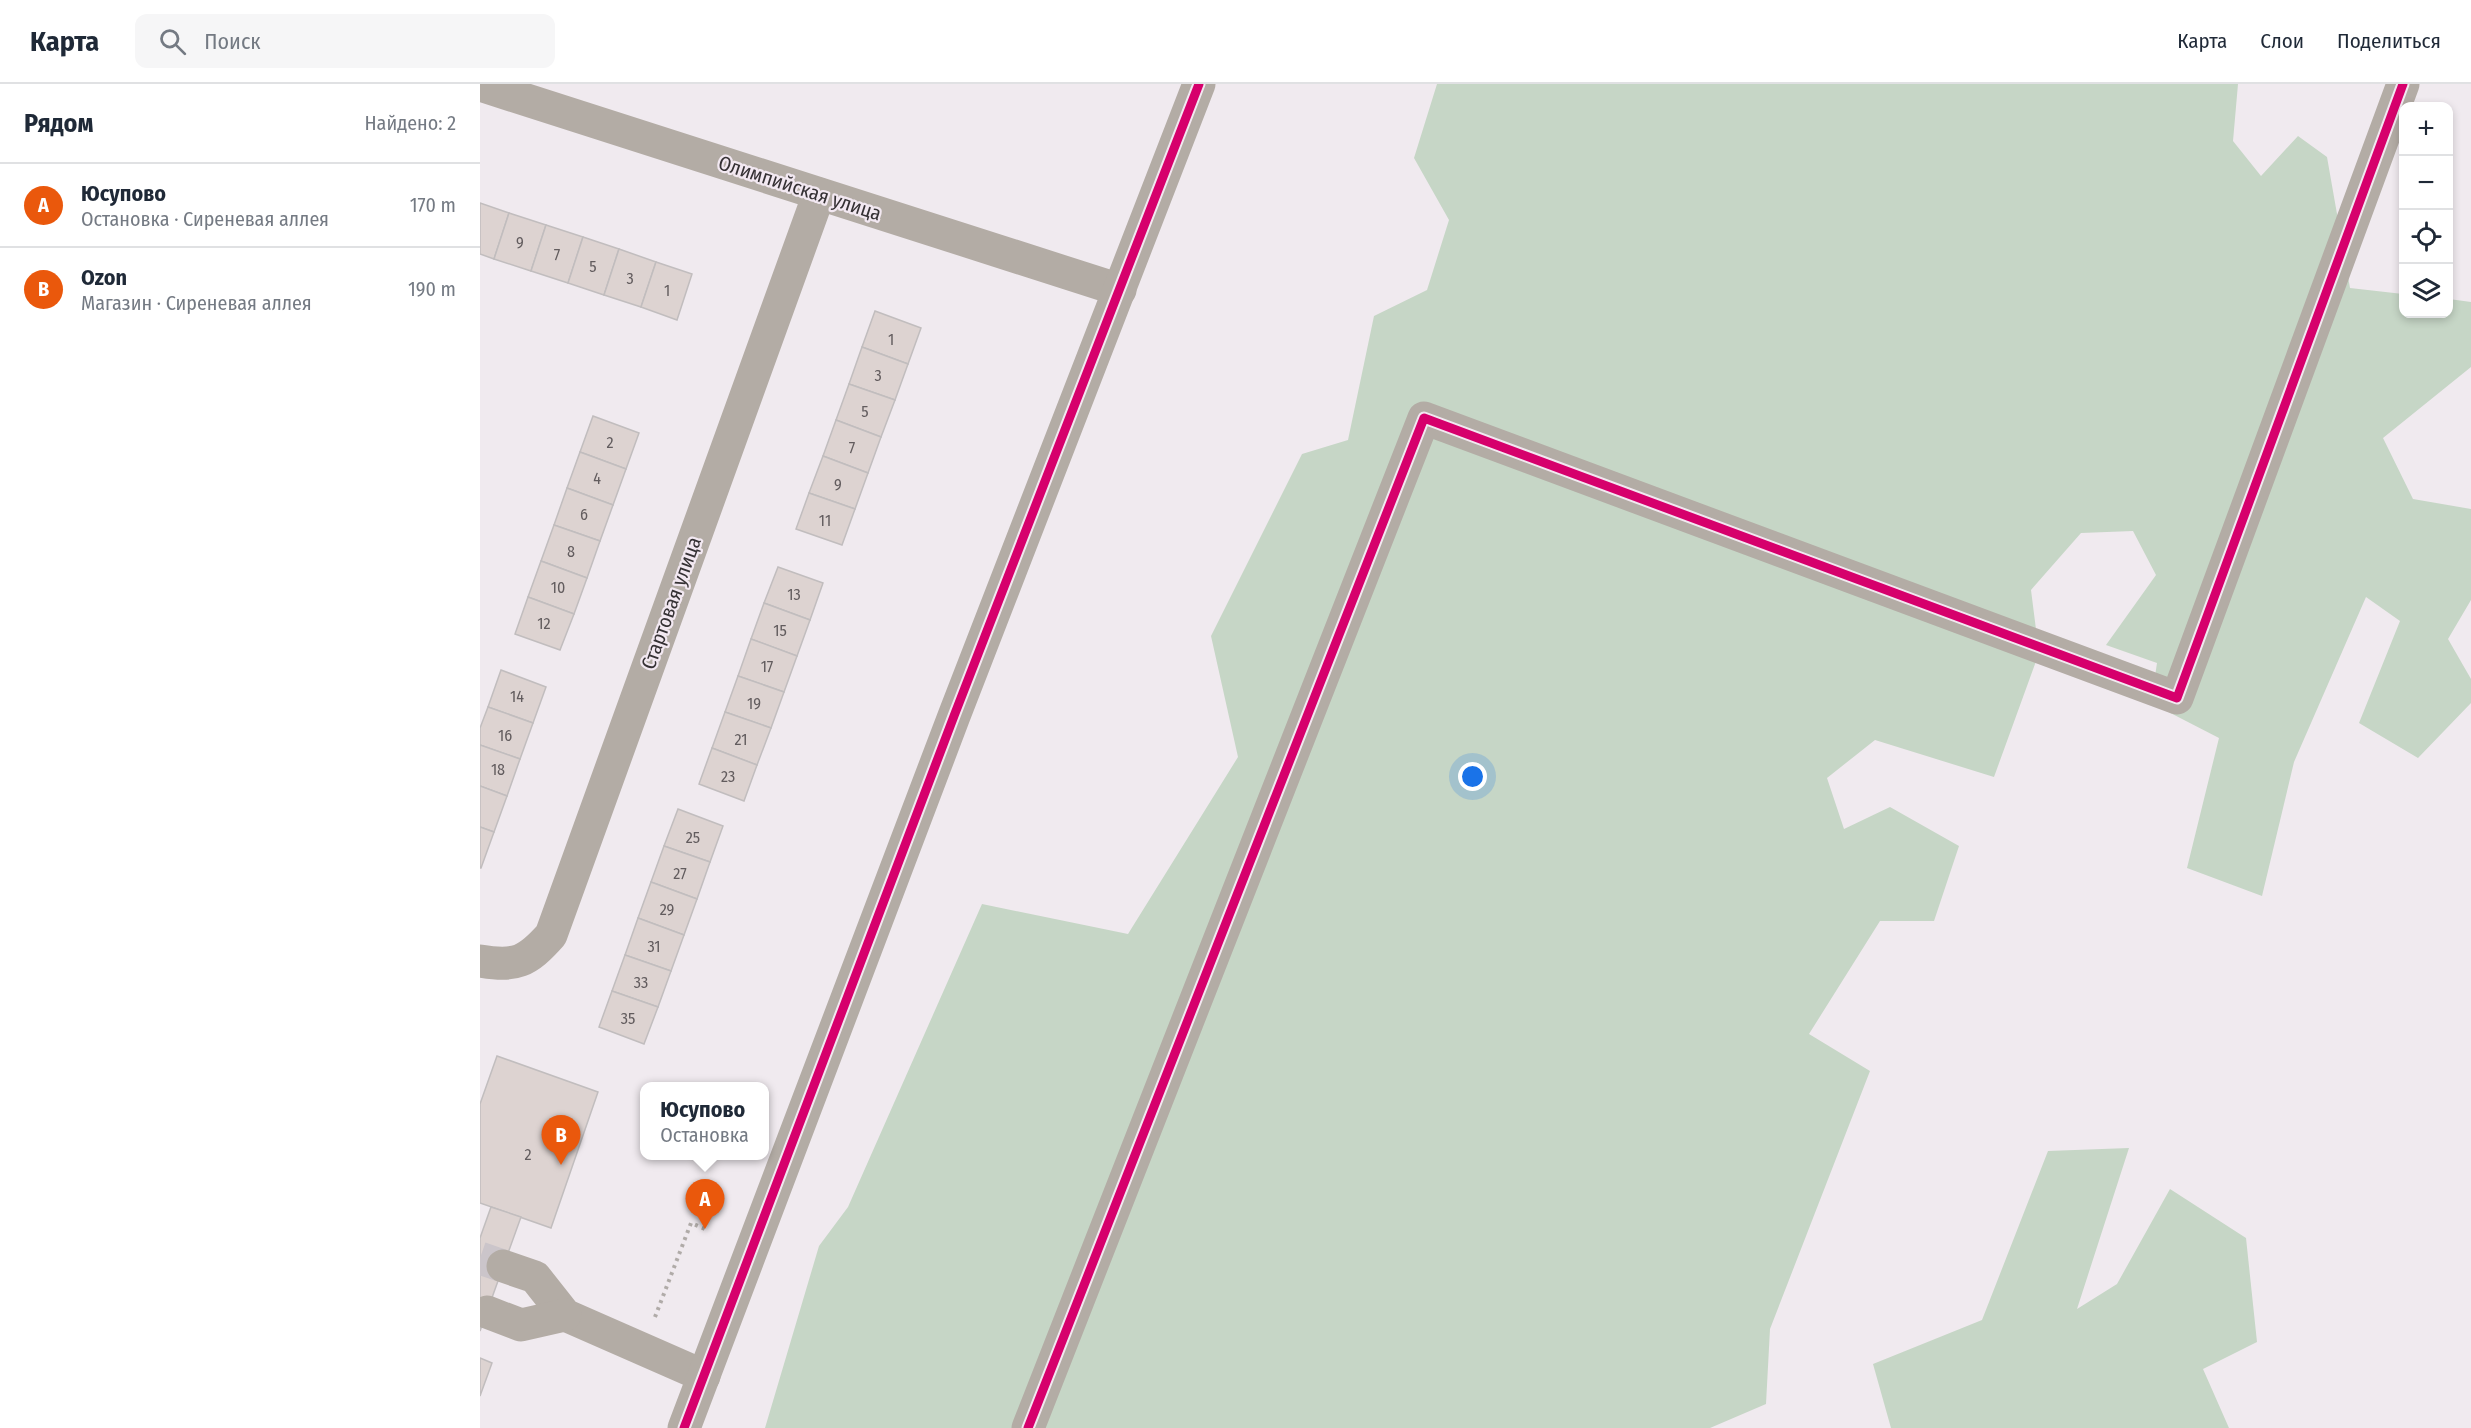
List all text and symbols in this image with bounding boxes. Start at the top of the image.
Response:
search box [135,14,555,68]
text: Карта [30,25,99,58]
icon: search [156,25,189,58]
text: Поиск [204,28,261,55]
text: Карта [2177,28,2227,54]
text: Слои [2260,28,2304,54]
text: Поделиться [2337,28,2441,54]
map controls [2399,102,2453,318]
button: + [2399,102,2453,156]
text: Рядом [24,108,93,139]
text: Найдено: 2 [364,111,456,135]
street label: Олимпийская улица [716,150,884,226]
button: − [2399,156,2453,210]
text: Юсупово [81,180,166,207]
text: A [38,193,49,217]
text: 170 m [410,193,456,217]
text: Остановка · Сиреневая аллея [81,207,329,231]
button: locate [2399,210,2453,264]
house number: 9 [516,233,524,252]
house number: 7 [554,245,561,264]
house number: 5 [589,257,597,276]
text: Ozon [81,264,127,291]
button: layers [2399,264,2453,318]
house number: 3 [626,269,634,288]
text: B [38,277,49,301]
text: 190 m [408,277,456,301]
house number: 1 [664,281,670,300]
text: Магазин · Сиреневая аллея [81,291,312,315]
house number: 1 [888,330,894,349]
house number: 3 [874,366,882,385]
house number: 5 [861,402,869,421]
house number: 2 [606,433,614,452]
house number: 7 [849,438,856,457]
house number: 4 [593,469,601,488]
house number: 9 [834,475,842,494]
house number: 6 [580,505,588,524]
house number: 11 [819,511,831,530]
street label: Стартовая улица [636,534,706,672]
house number: 8 [567,542,575,561]
house number: 10 [551,578,565,597]
house number: 13 [787,585,801,604]
house number: 12 [537,614,551,633]
house number: 15 [773,621,787,640]
house number: 17 [761,657,774,676]
house number: 14 [510,687,524,706]
house number: 19 [747,694,761,713]
house number: 16 [498,726,512,745]
house number: 21 [735,730,747,749]
house number: 18 [491,760,505,779]
your location [1458,762,1487,791]
house number: 23 [721,767,735,786]
house number: 25 [686,828,700,847]
house number: 27 [673,864,687,883]
house number: 29 [660,900,675,919]
house number: 31 [647,937,661,956]
house number: 33 [634,973,648,992]
house number: 35 [621,1009,635,1028]
popup [640,1082,769,1160]
text: Юсупово [660,1096,745,1123]
pin: B [542,1116,580,1165]
text: Остановка [660,1123,749,1147]
house number: 2 [524,1145,532,1164]
pin: A [686,1180,724,1229]

